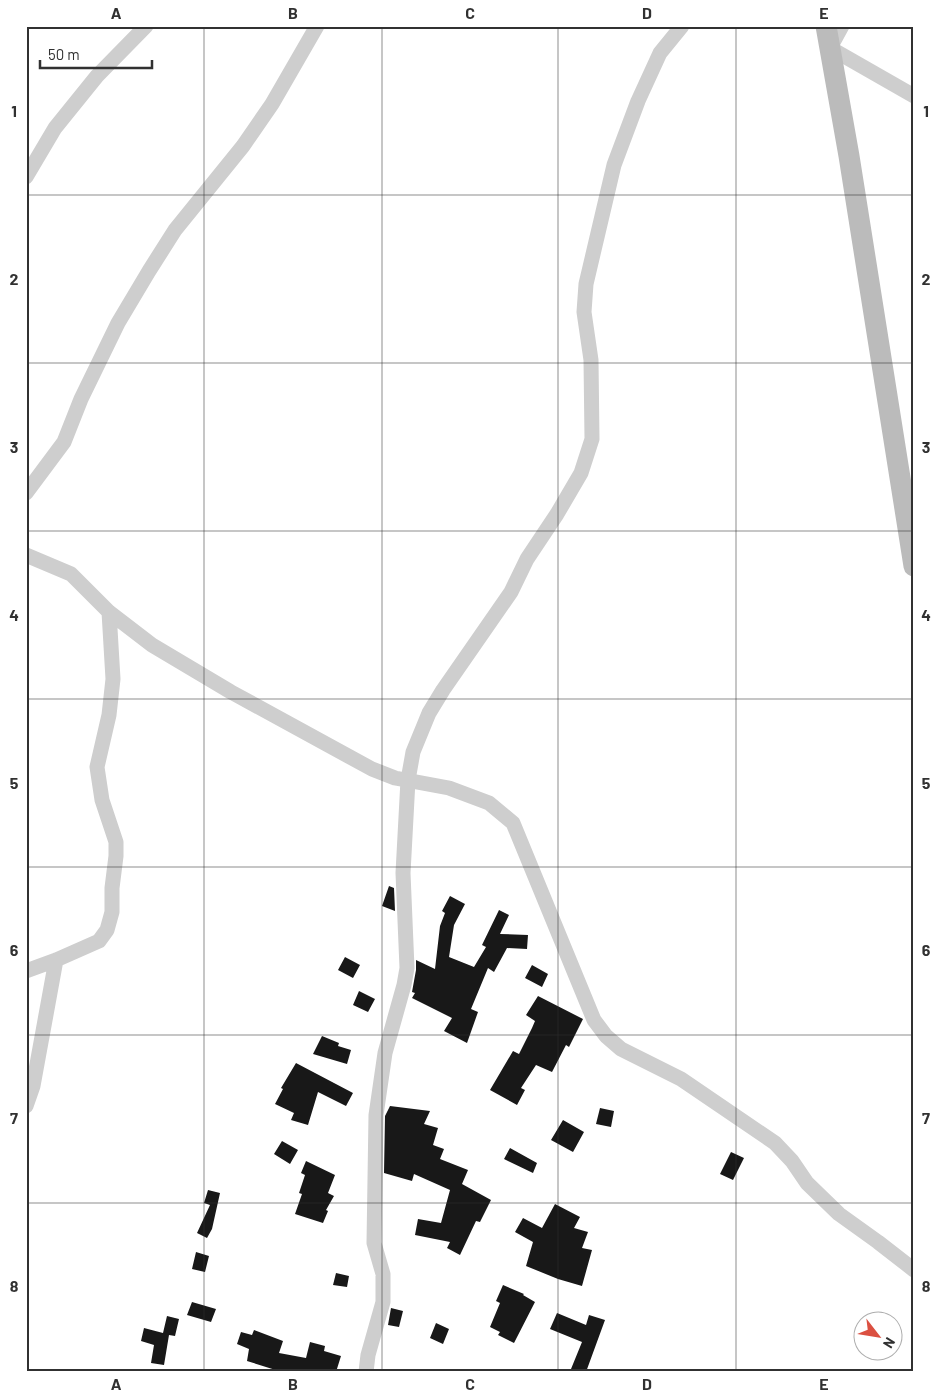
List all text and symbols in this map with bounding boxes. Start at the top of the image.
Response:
text: A [111,3,122,22]
text: B [288,3,298,22]
text: C [465,3,475,22]
text: D [642,3,652,22]
text: E [819,3,829,22]
scale bar [40,38,152,70]
text: 50 m [48,45,80,63]
text: 1 [11,101,17,120]
text: 1 [923,101,929,120]
text: 2 [10,269,19,288]
text: 2 [922,269,931,288]
text: 3 [10,437,18,456]
text: 3 [922,437,930,456]
text: 4 [9,605,19,624]
text: 4 [921,605,931,624]
text: 5 [10,773,19,792]
text: 5 [922,773,931,792]
text: 6 [10,940,19,959]
text: 6 [922,940,931,959]
text: 7 [10,1108,18,1127]
text: 7 [922,1108,930,1127]
text: 8 [10,1276,19,1295]
text: 8 [922,1276,931,1295]
north arrow [852,1310,902,1360]
text: N [880,1335,899,1351]
text: A [111,1374,122,1393]
text: B [288,1374,298,1393]
text: C [465,1374,475,1393]
text: D [642,1374,652,1393]
text: E [819,1374,829,1393]

